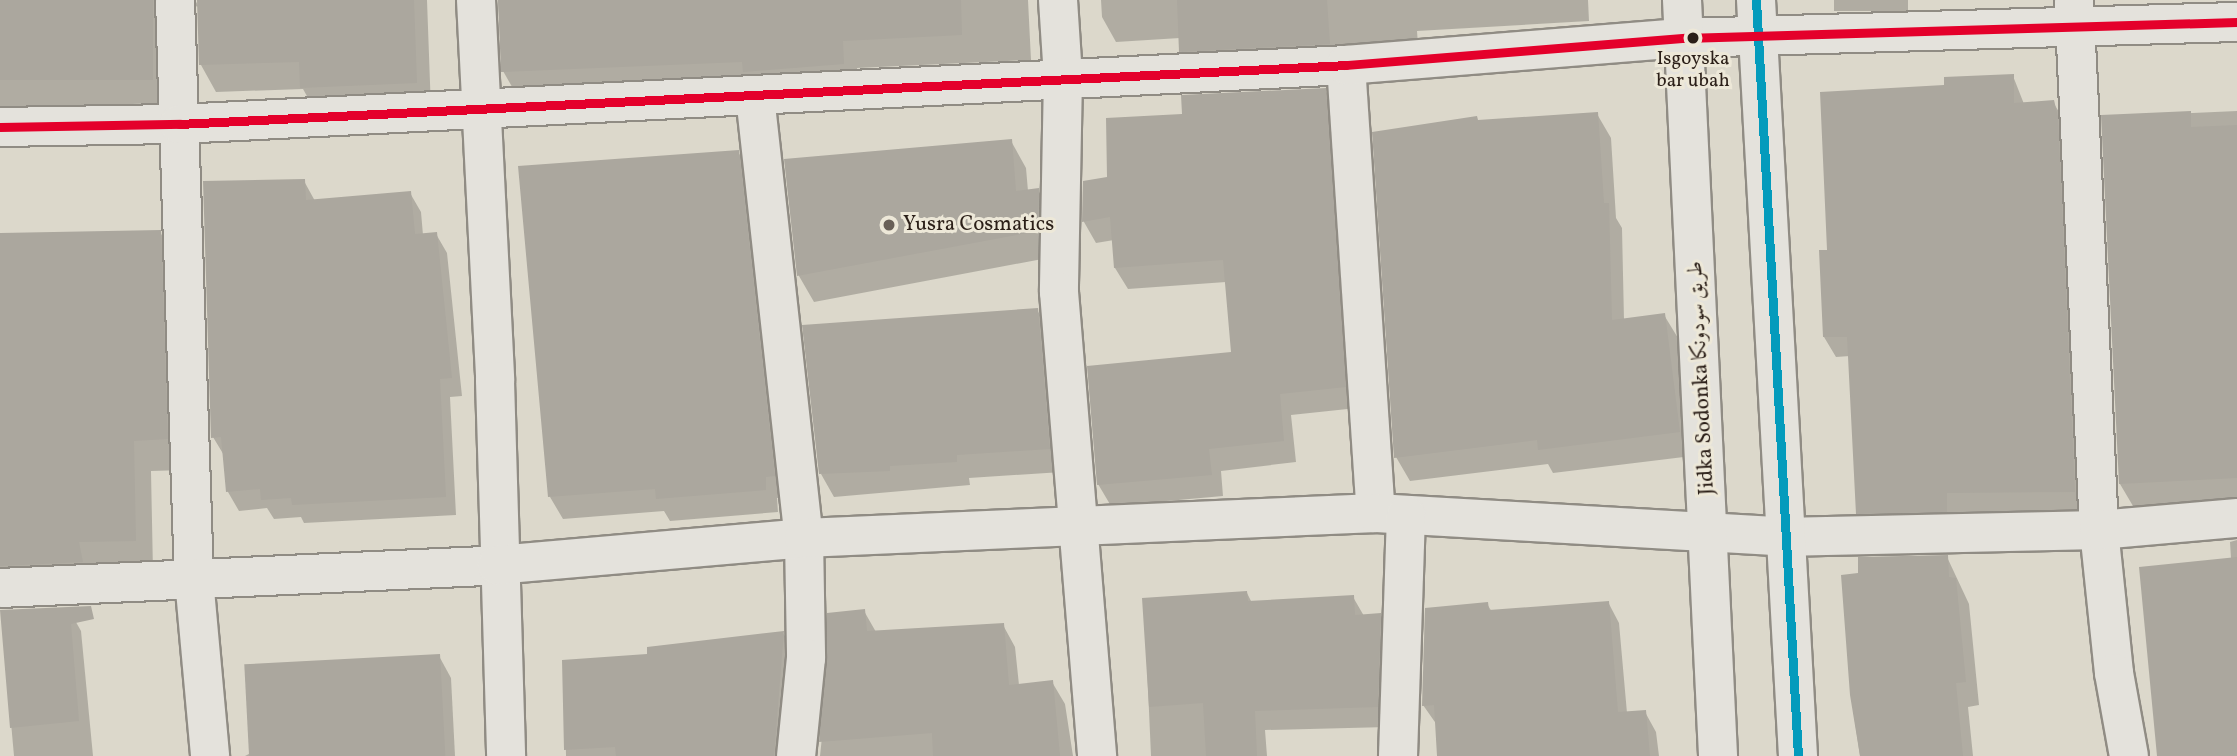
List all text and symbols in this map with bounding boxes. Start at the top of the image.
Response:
marker: Isgoyska bar ubah [1686,31,1700,45]
place label: Isgoyska bar ubah [1656,49,1730,93]
place label: Yusra Cosmatics [903,212,1054,238]
marker: Yusra Cosmatics [881,217,897,233]
street label: Jidka Sodonka طريق سودونكا [1683,260,1721,496]

